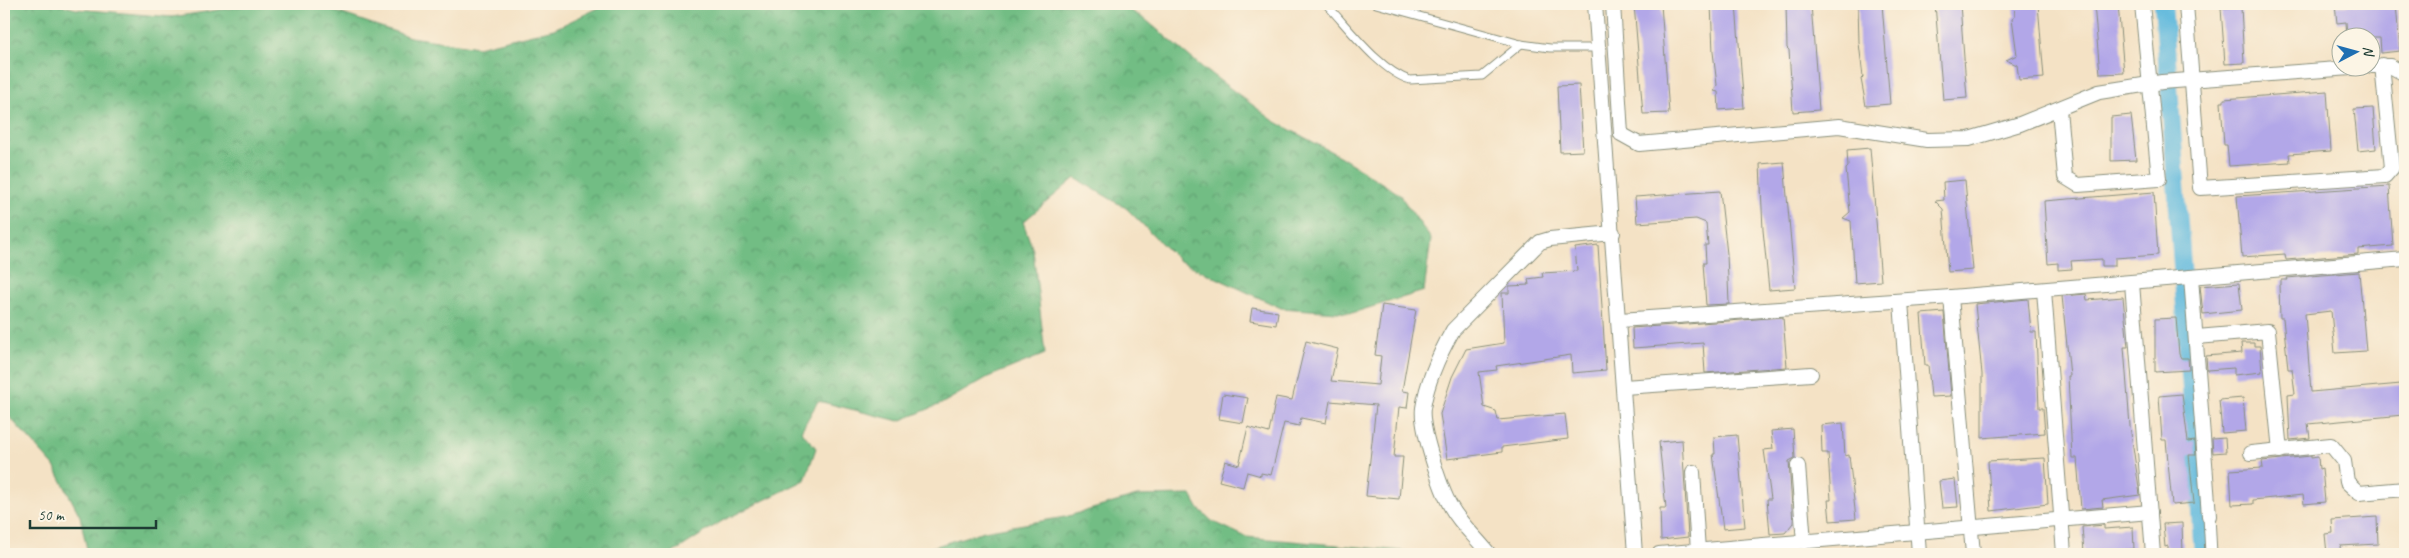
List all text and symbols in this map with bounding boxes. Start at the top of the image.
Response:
north arrow [2332,28,2382,78]
text: N [2360,45,2378,58]
scale bar [30,498,156,530]
text: 50 m [38,506,65,525]

